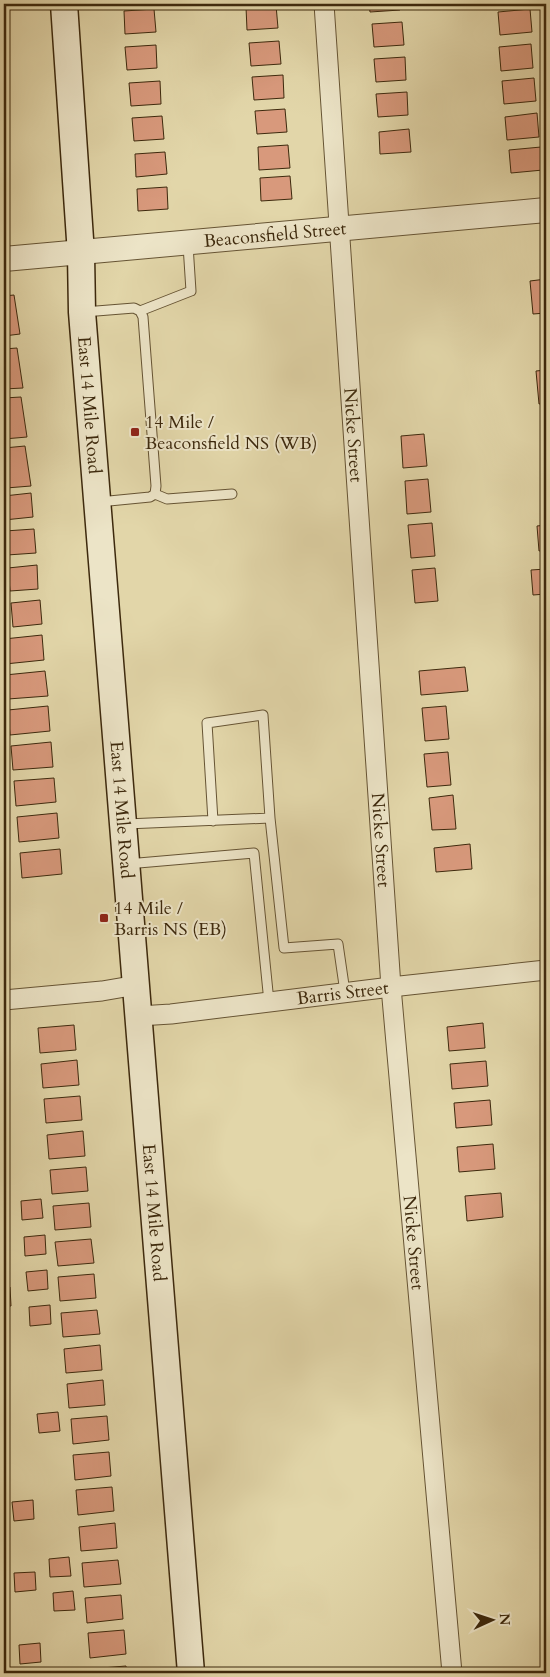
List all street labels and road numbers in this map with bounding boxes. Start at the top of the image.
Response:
street label: Beaconsfield Street [203,216,348,254]
street label: East 14 Mile Road [71,335,107,475]
street label: Nicke Street [337,387,369,483]
street label: East 14 Mile Road [103,740,139,880]
street label: Nicke Street [365,792,396,888]
street label: Barris Street [295,975,390,1011]
street label: East 14 Mile Road [136,1143,172,1283]
street label: Nicke Street [397,1194,430,1291]

